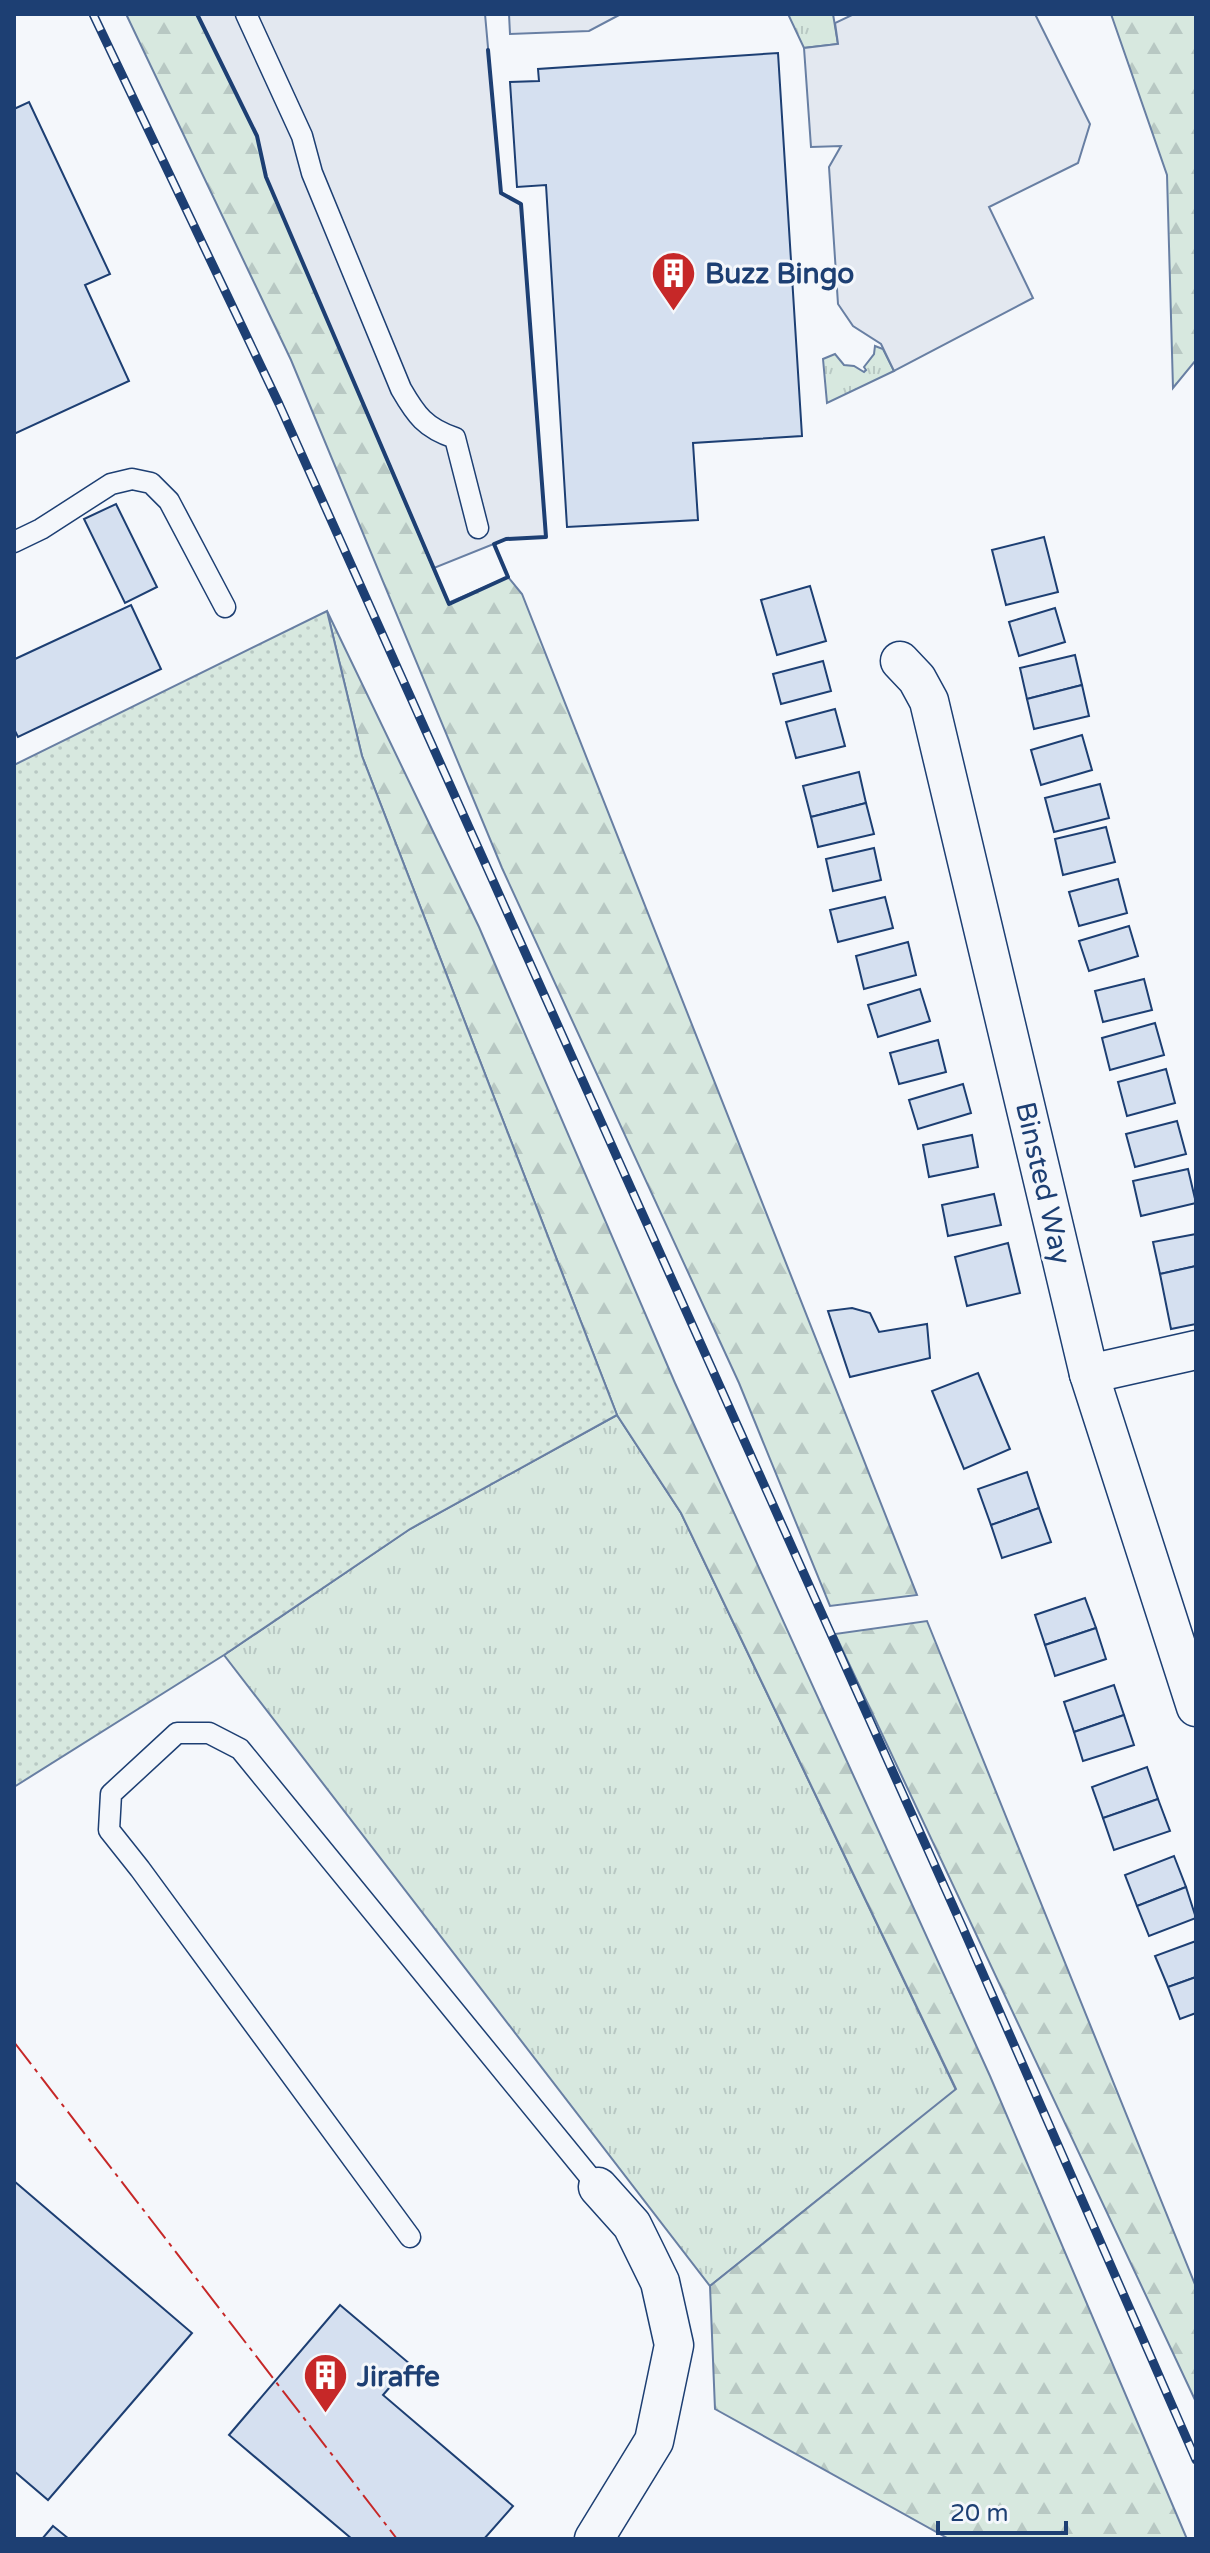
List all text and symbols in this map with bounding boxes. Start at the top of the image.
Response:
building icon: Buzz Bingo [650,249,698,312]
place label: Buzz Bingo [705,257,854,291]
street label: Binsted Way [1008,1099,1078,1268]
building icon: Jiraffe [302,2352,350,2415]
place label: Jiraffe [356,2360,440,2394]
scale bar [938,2485,1066,2535]
text: 20 m [950,2499,1008,2528]

